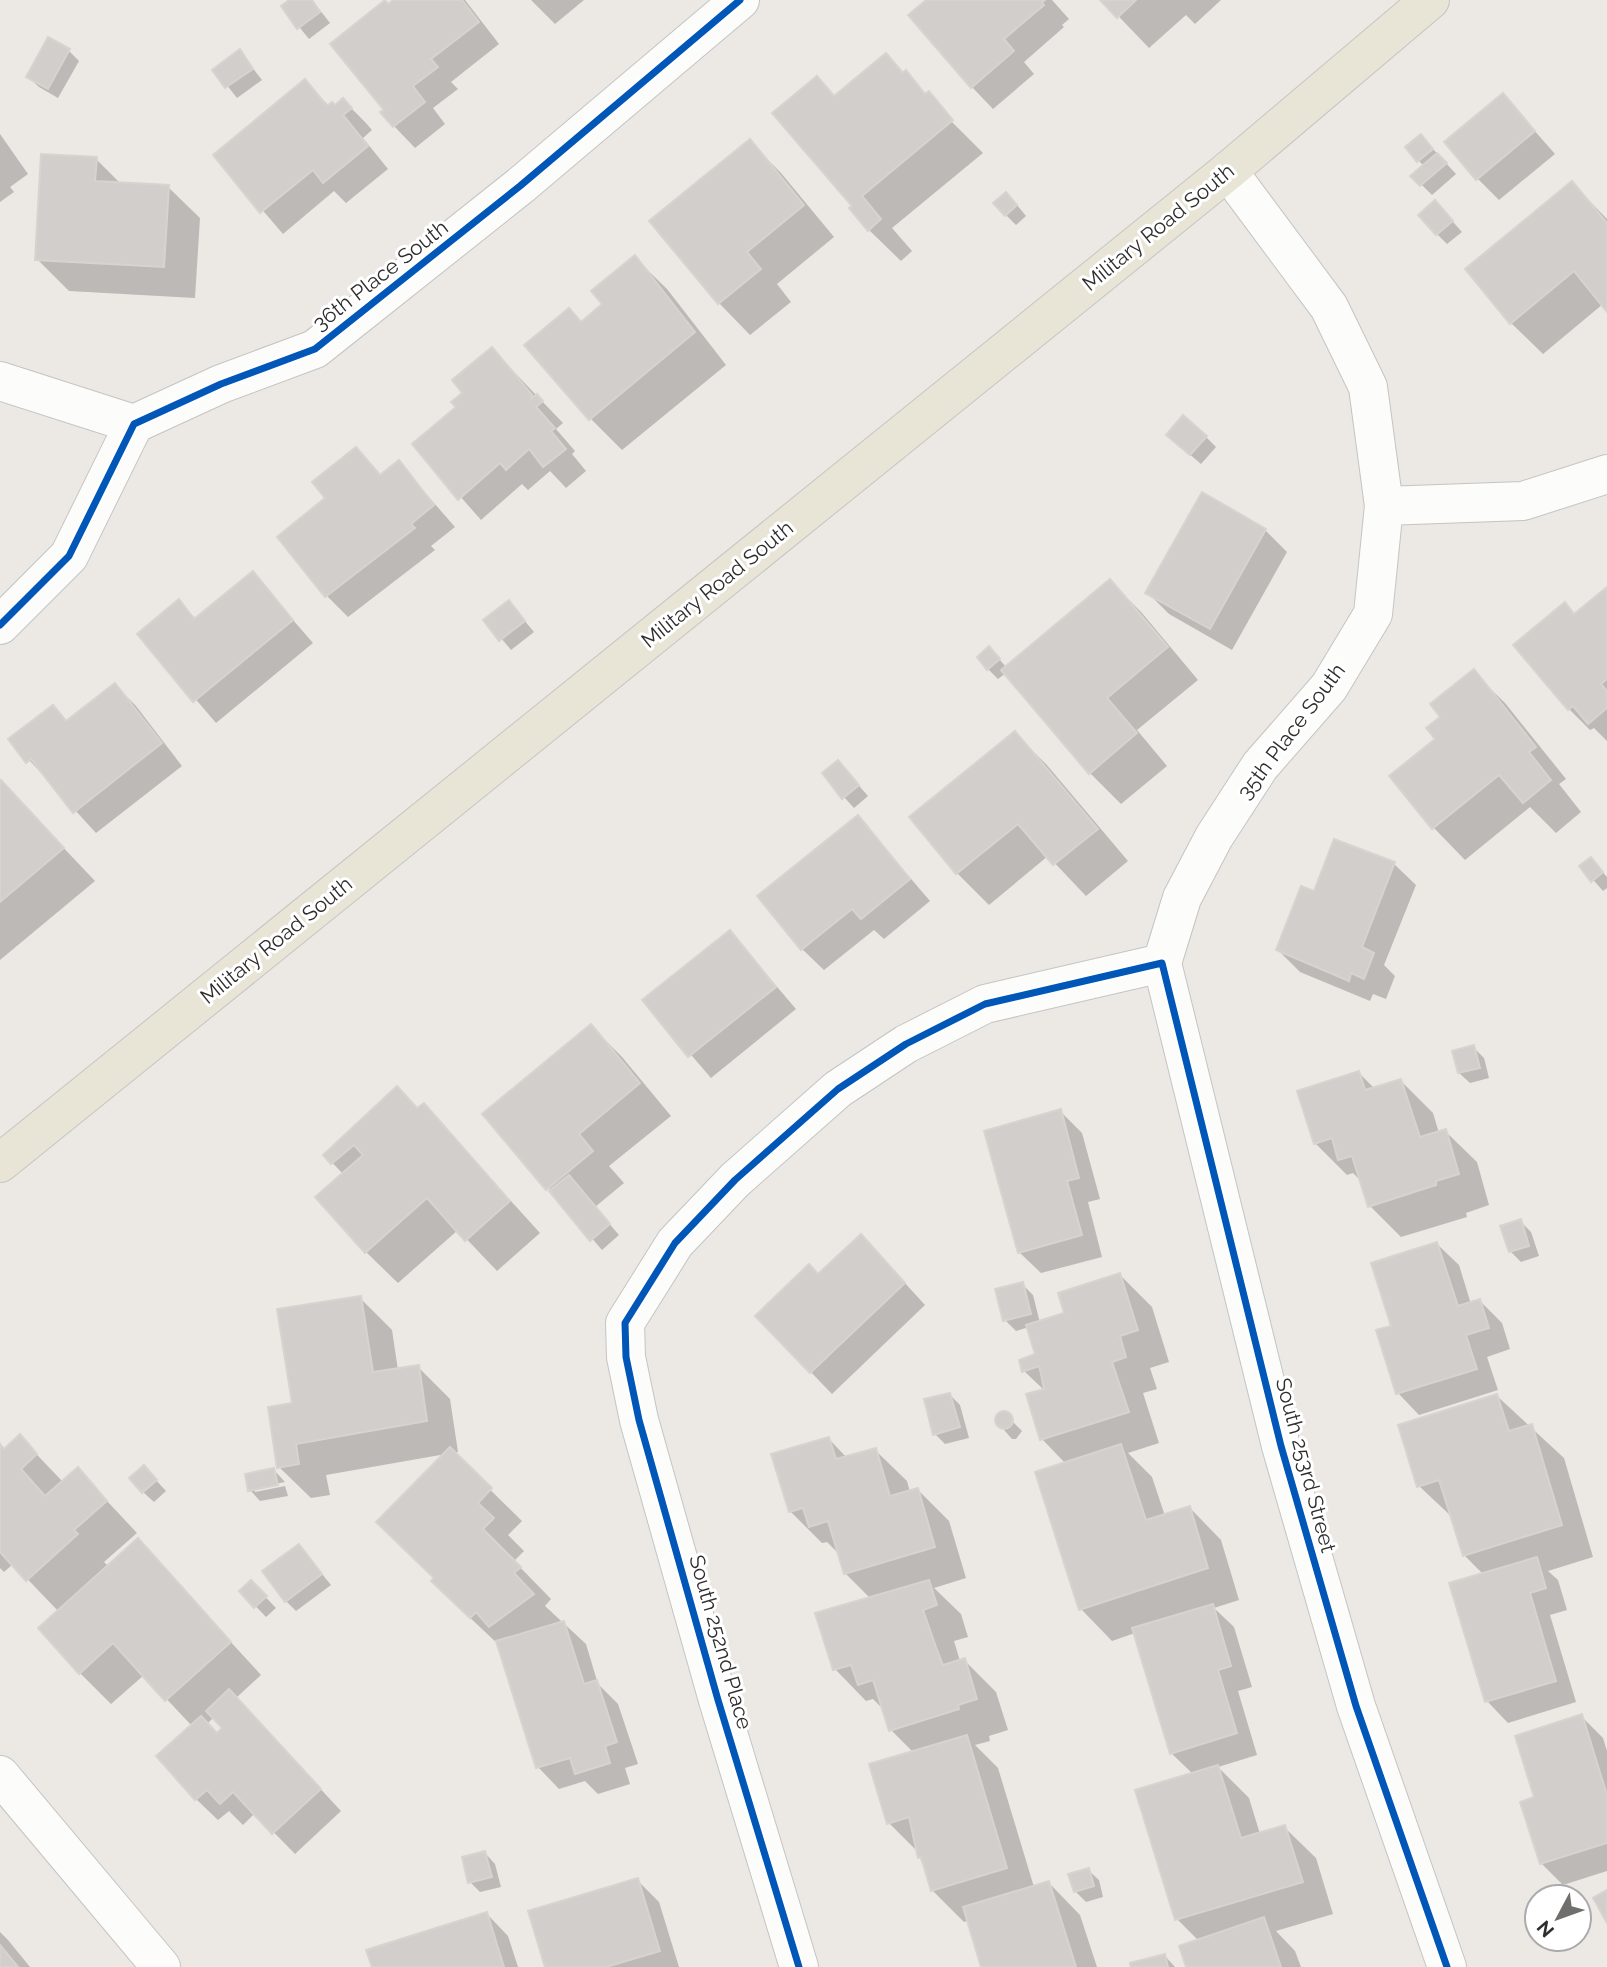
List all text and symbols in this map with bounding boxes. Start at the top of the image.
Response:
street label: Military Road South [1077,158,1239,296]
street label: 36th Place South [307,214,453,336]
street label: Military Road South [636,515,798,653]
street label: 35th Place South [1232,658,1350,804]
street label: Military Road South [195,871,357,1009]
street label: South 253rd Street [1271,1375,1341,1555]
street label: South 252nd Place [684,1552,758,1732]
north arrow [1523,1883,1593,1953]
text: N [1532,1916,1558,1942]

